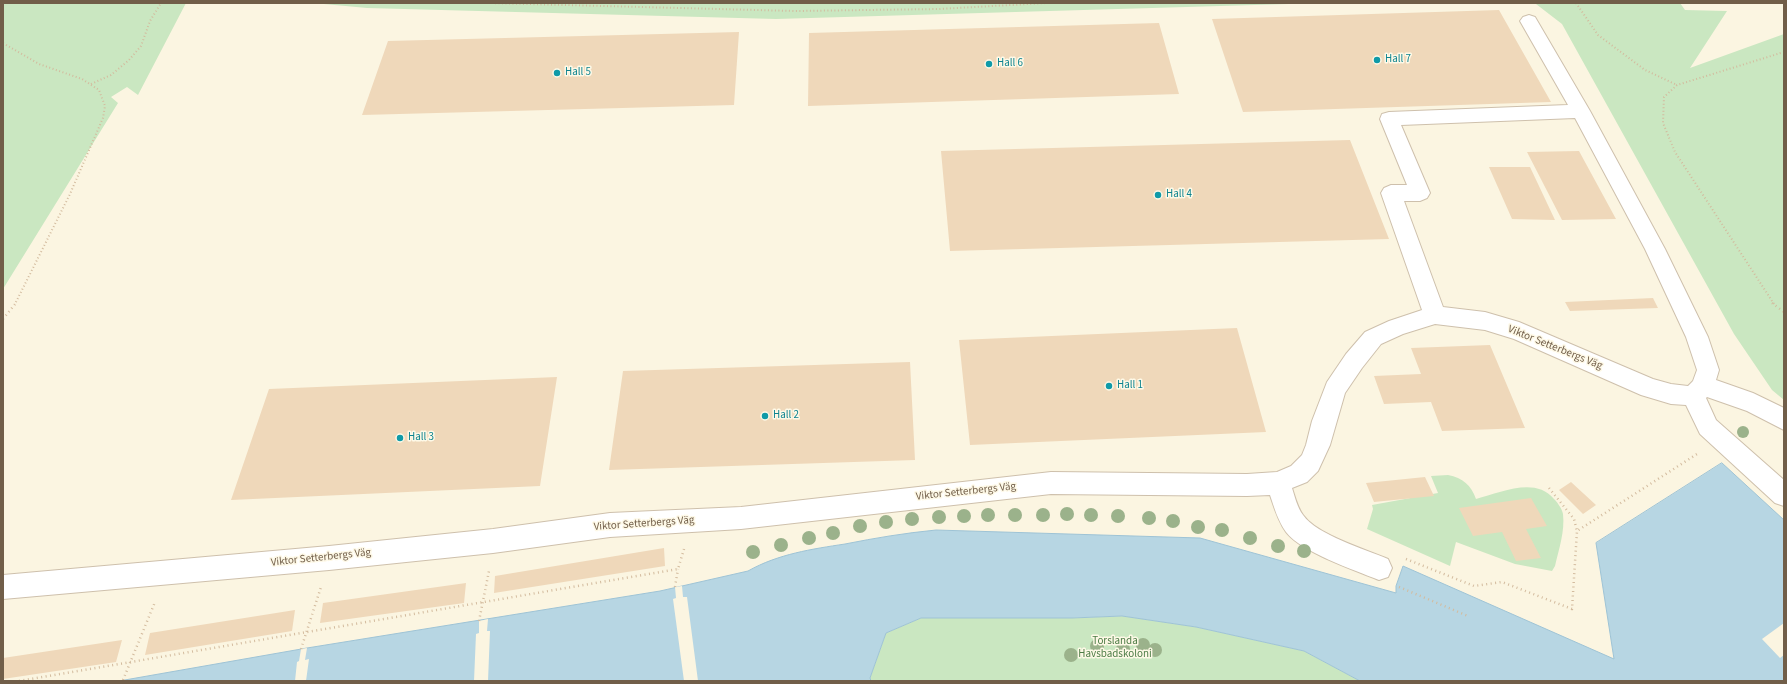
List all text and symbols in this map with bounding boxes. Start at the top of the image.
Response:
place label: Hall 7 [1385,53,1411,67]
marker: Hall 7 [1372,55,1382,65]
place label: Hall 6 [997,57,1023,71]
marker: Hall 6 [984,59,994,69]
place label: Hall 5 [565,66,591,80]
marker: Hall 5 [552,68,562,78]
place label: Hall 4 [1166,188,1192,202]
marker: Hall 4 [1153,190,1163,200]
street label: Viktor Setterbergs Väg [1506,323,1604,373]
place label: Hall 1 [1117,379,1143,393]
marker: Hall 1 [1104,381,1114,391]
place label: Hall 2 [773,409,799,423]
marker: Hall 2 [760,411,770,421]
place label: Hall 3 [408,431,434,445]
marker: Hall 3 [395,433,405,443]
street label: Viktor Setterbergs Väg [915,480,1017,504]
street label: Viktor Setterbergs Väg [593,514,695,534]
street label: Viktor Setterbergs Väg [270,546,372,570]
park label: Torslanda Havsbadskoloni [1078,635,1152,661]

